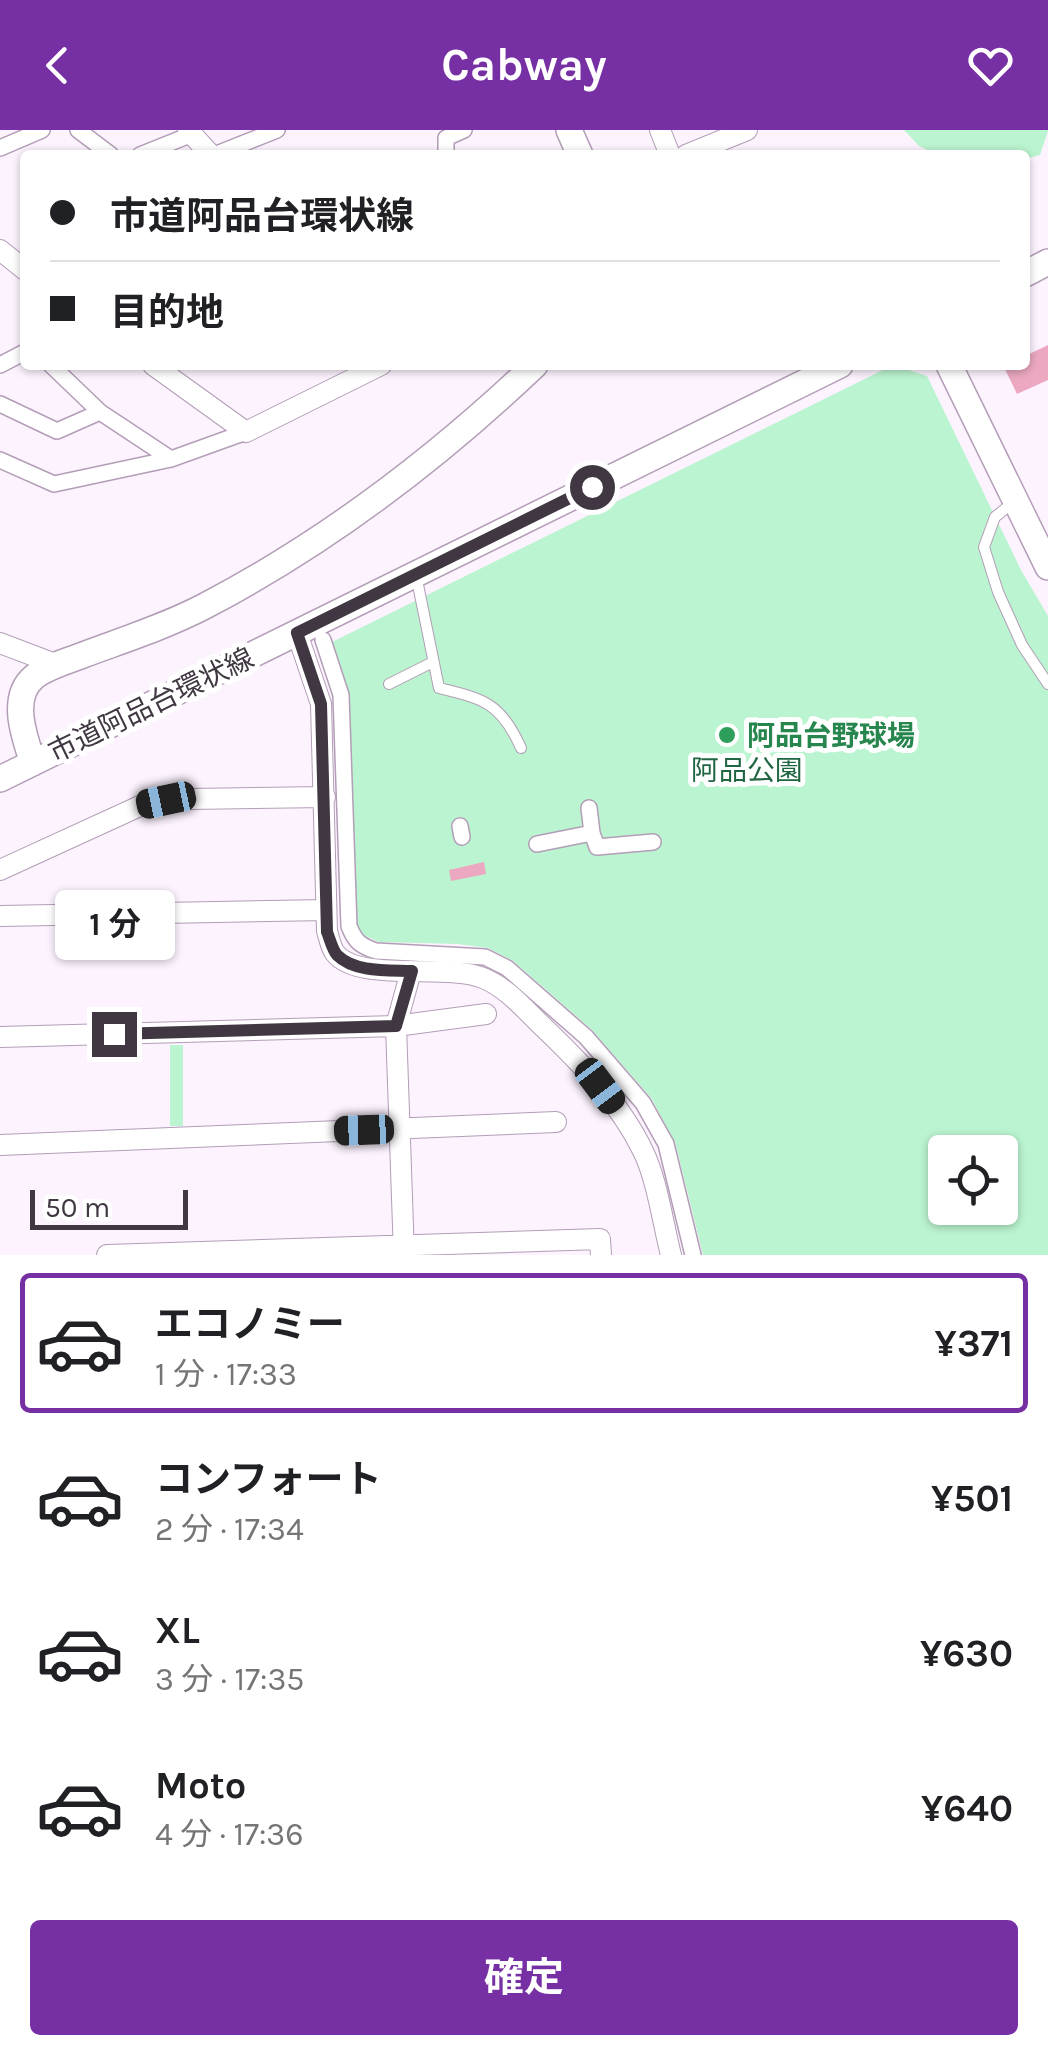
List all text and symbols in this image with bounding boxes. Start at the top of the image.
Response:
icon: back [30,38,85,93]
icon: heart [963,38,1018,93]
text: Cabway [441,39,607,91]
text: 市道阿品台環状線 [110,194,414,239]
text: 目的地 [110,290,224,335]
route start [570,465,615,510]
street label: 市道阿品台環状線 [43,641,259,769]
place label: 阿品台野球場 [747,719,915,752]
marker: 阿品台野球場 [716,724,738,746]
park label: 阿品公園 [691,754,803,787]
car [134,779,198,821]
callout: 1 分 [54,889,174,959]
text: 1 分 [89,906,141,943]
route end [92,1012,137,1057]
car [570,1053,630,1119]
car [333,1114,395,1146]
map controls [928,1135,1018,1225]
button: locate [928,1135,1018,1225]
scale bar [30,1185,188,1230]
text: 50 m [45,1191,110,1224]
icon: car [35,1298,125,1388]
text: エコノミー [155,1302,345,1347]
text: ¥371 [935,1321,1013,1366]
text: 1 分 · 17:33 [155,1356,297,1393]
icon: car [35,1453,125,1543]
text: コンフォート [155,1457,382,1502]
text: ¥501 [931,1476,1013,1521]
text: 2 分 · 17:34 [155,1511,304,1548]
icon: car [35,1608,125,1698]
text: XL [155,1608,200,1653]
text: ¥630 [920,1631,1013,1676]
text: 3 分 · 17:35 [155,1661,304,1698]
icon: car [35,1763,125,1853]
text: Moto [155,1763,246,1808]
text: ¥640 [921,1786,1013,1831]
text: 4 分 · 17:36 [155,1816,304,1853]
button: 確定 [30,1920,1018,2035]

